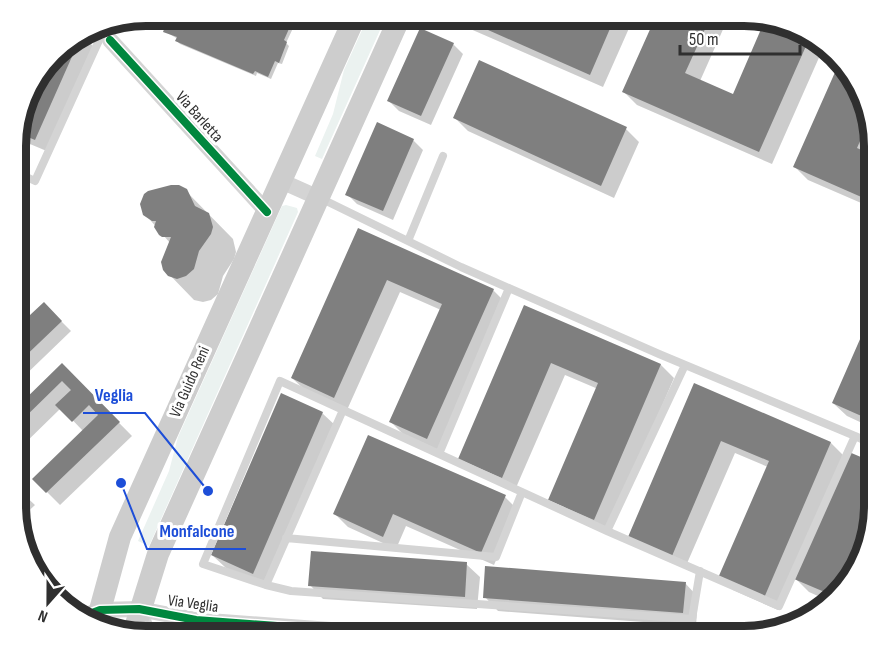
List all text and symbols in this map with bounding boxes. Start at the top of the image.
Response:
scale bar [680,18,800,56]
text: 50 m [689,29,719,50]
street label: Via Barletta [171,88,227,146]
street label: Via Guido Reni [166,343,214,421]
callout: Veglia [83,377,145,413]
text: Veglia [95,385,133,406]
callout: Monfalcone [147,513,246,549]
text: Monfalcone [160,521,234,542]
north arrow [18,573,78,633]
street label: Via Veglia [166,591,220,617]
text: N [36,605,51,626]

